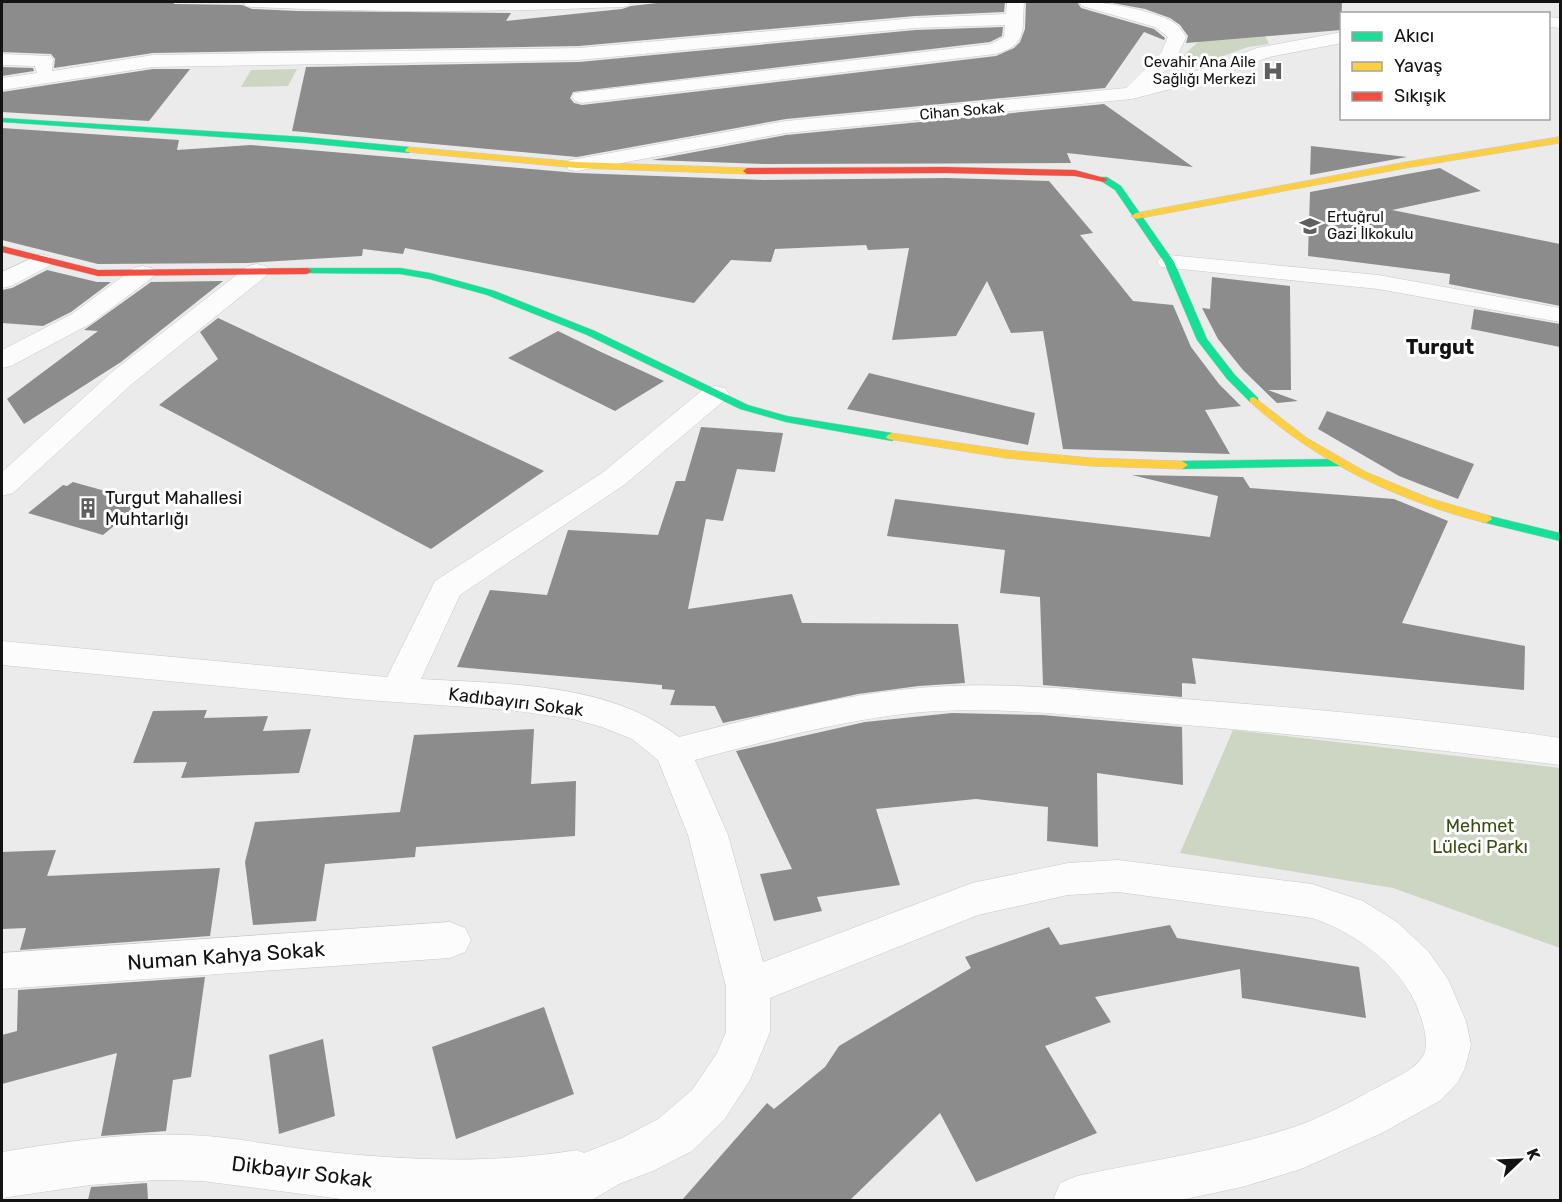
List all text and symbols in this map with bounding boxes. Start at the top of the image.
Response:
legend [1340,12,1550,120]
text: Akıcı [1394,25,1434,47]
place label: Cevahir Ana Aile Sağlığı Merkezi [1144,53,1256,88]
text: Yavaş [1394,55,1442,77]
hospital icon: Cevahir Ana Aile Sağlığı Merkezi [1261,59,1285,83]
text: Sıkışık [1394,85,1447,107]
street label: Cihan Sokak [919,98,1006,124]
place label: Ertuğrul Gazi İlkokulu [1327,208,1414,243]
school or university icon: Ertuğrul Gazi İlkokulu [1298,214,1322,238]
district label: Turgut [1406,335,1474,359]
place label: Turgut Mahallesi Muhtarlığı [105,487,242,530]
building icon: Turgut Mahallesi Muhtarlığı [76,496,100,520]
street label: Kadıbayırı Sokak [447,683,585,721]
park label: Mehmet Lüleci Parkı [1432,815,1528,858]
street label: Numan Kahya Sokak [126,936,326,975]
north arrow [1490,1130,1550,1190]
text: K [1523,1146,1544,1163]
street label: Dikbayır Sokak [230,1150,374,1193]

